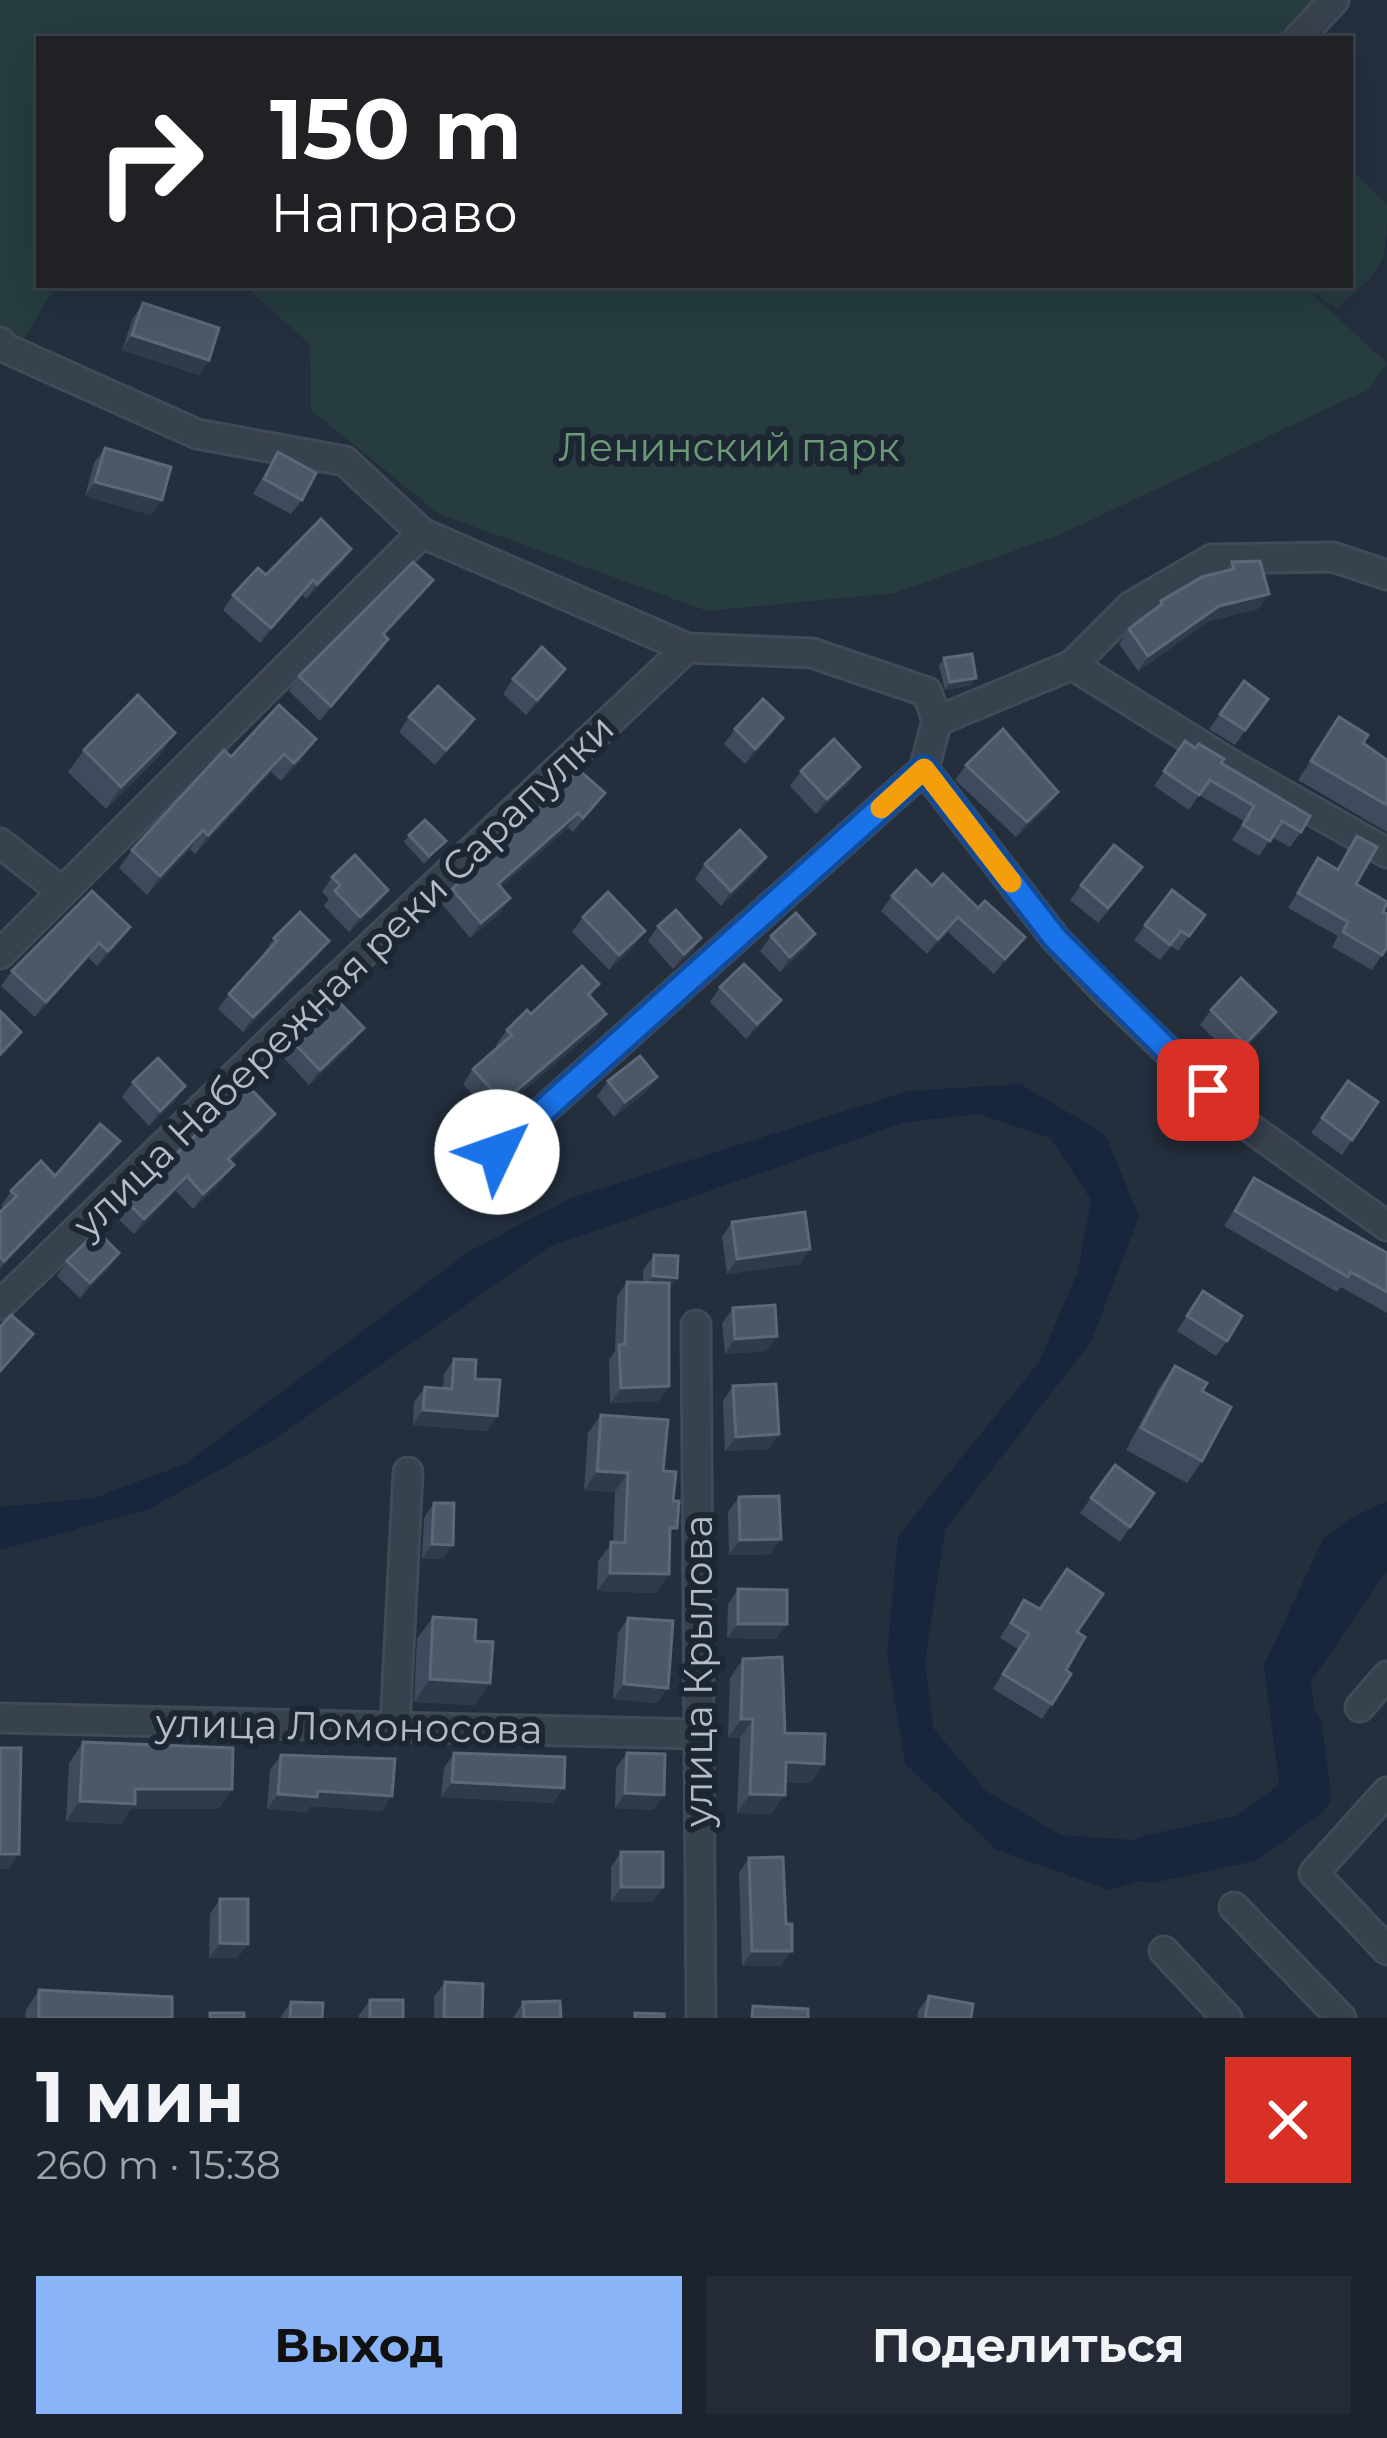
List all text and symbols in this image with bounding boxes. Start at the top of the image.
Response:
text: 150 m [270,78,522,180]
icon: right [72,84,228,240]
text: Направо [270,180,518,246]
park label: Ленинский парк [558,423,900,471]
street label: улица Набережная реки Сарапулки [62,704,623,1249]
pin [1157,1039,1259,1141]
icon: arrive [1175,1057,1241,1123]
position arrow [434,1089,560,1215]
street label: улица Крылова [674,1515,722,1828]
street label: улица Ломоносова [154,1699,543,1753]
text: 1 мин [36,2052,244,2140]
button: close [1225,2057,1351,2183]
text: 260 m · 15:38 [36,2141,281,2189]
button: Выход [36,2276,682,2414]
button: Поделиться [706,2276,1351,2414]

